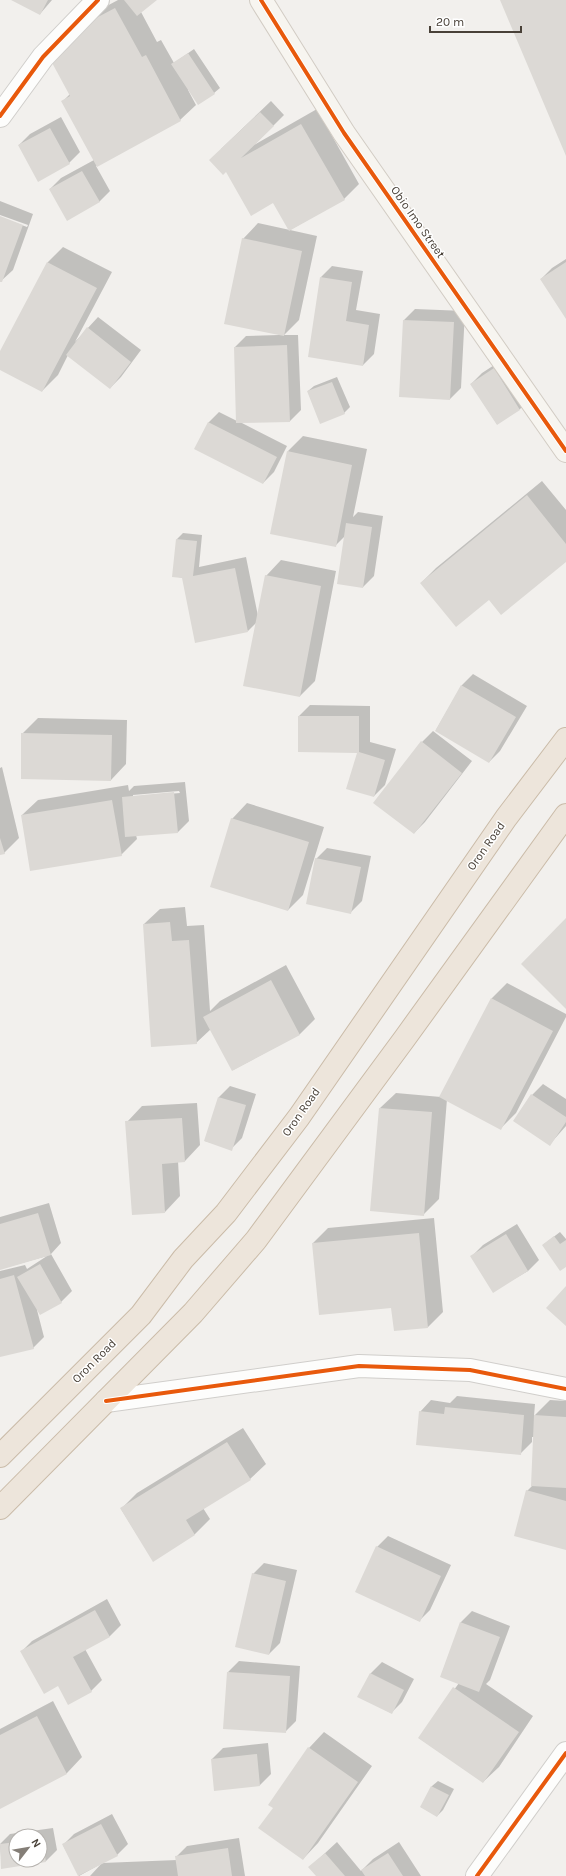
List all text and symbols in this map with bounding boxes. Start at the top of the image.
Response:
scale bar [430,8,521,34]
text: 20 m [436,15,464,29]
street label: Obio Imo Street [388,183,448,261]
street label: Oron Road [464,819,508,873]
street label: Oron Road [279,1085,323,1139]
street label: Oron Road [69,1336,119,1386]
north arrow [8,1828,48,1868]
text: N [29,1836,44,1850]

